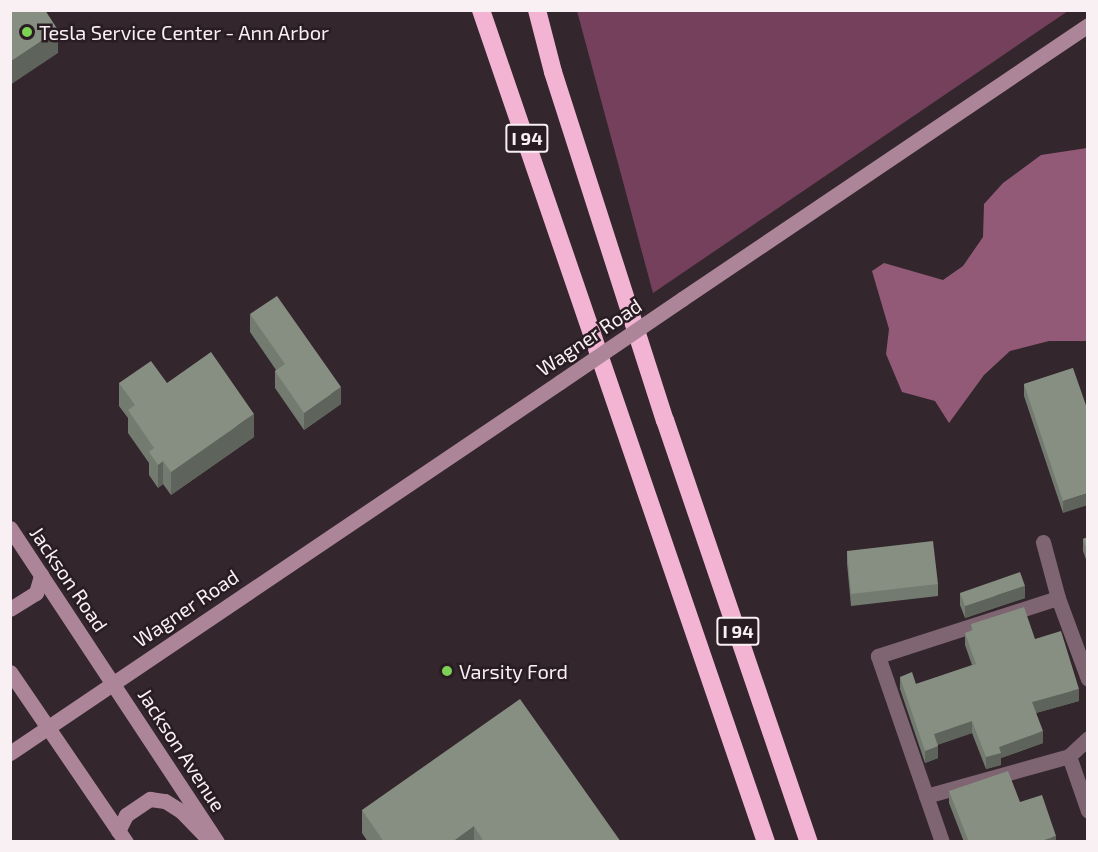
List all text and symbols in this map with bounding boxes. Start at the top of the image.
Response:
place label: Tesla Service Center - Ann Arbor [39,20,330,44]
marker: Tesla Service Center - Ann Arbor [20,25,34,39]
road number: I 94 [504,123,550,153]
street label: Wagner Road [532,293,646,381]
street label: Jackson Road [25,522,113,636]
street label: Wagner Road [129,564,243,652]
road number: I 94 [716,616,760,646]
place label: Varsity Ford [459,659,568,683]
marker: Varsity Ford [440,664,454,678]
street label: Jackson Avenue [133,684,231,816]

